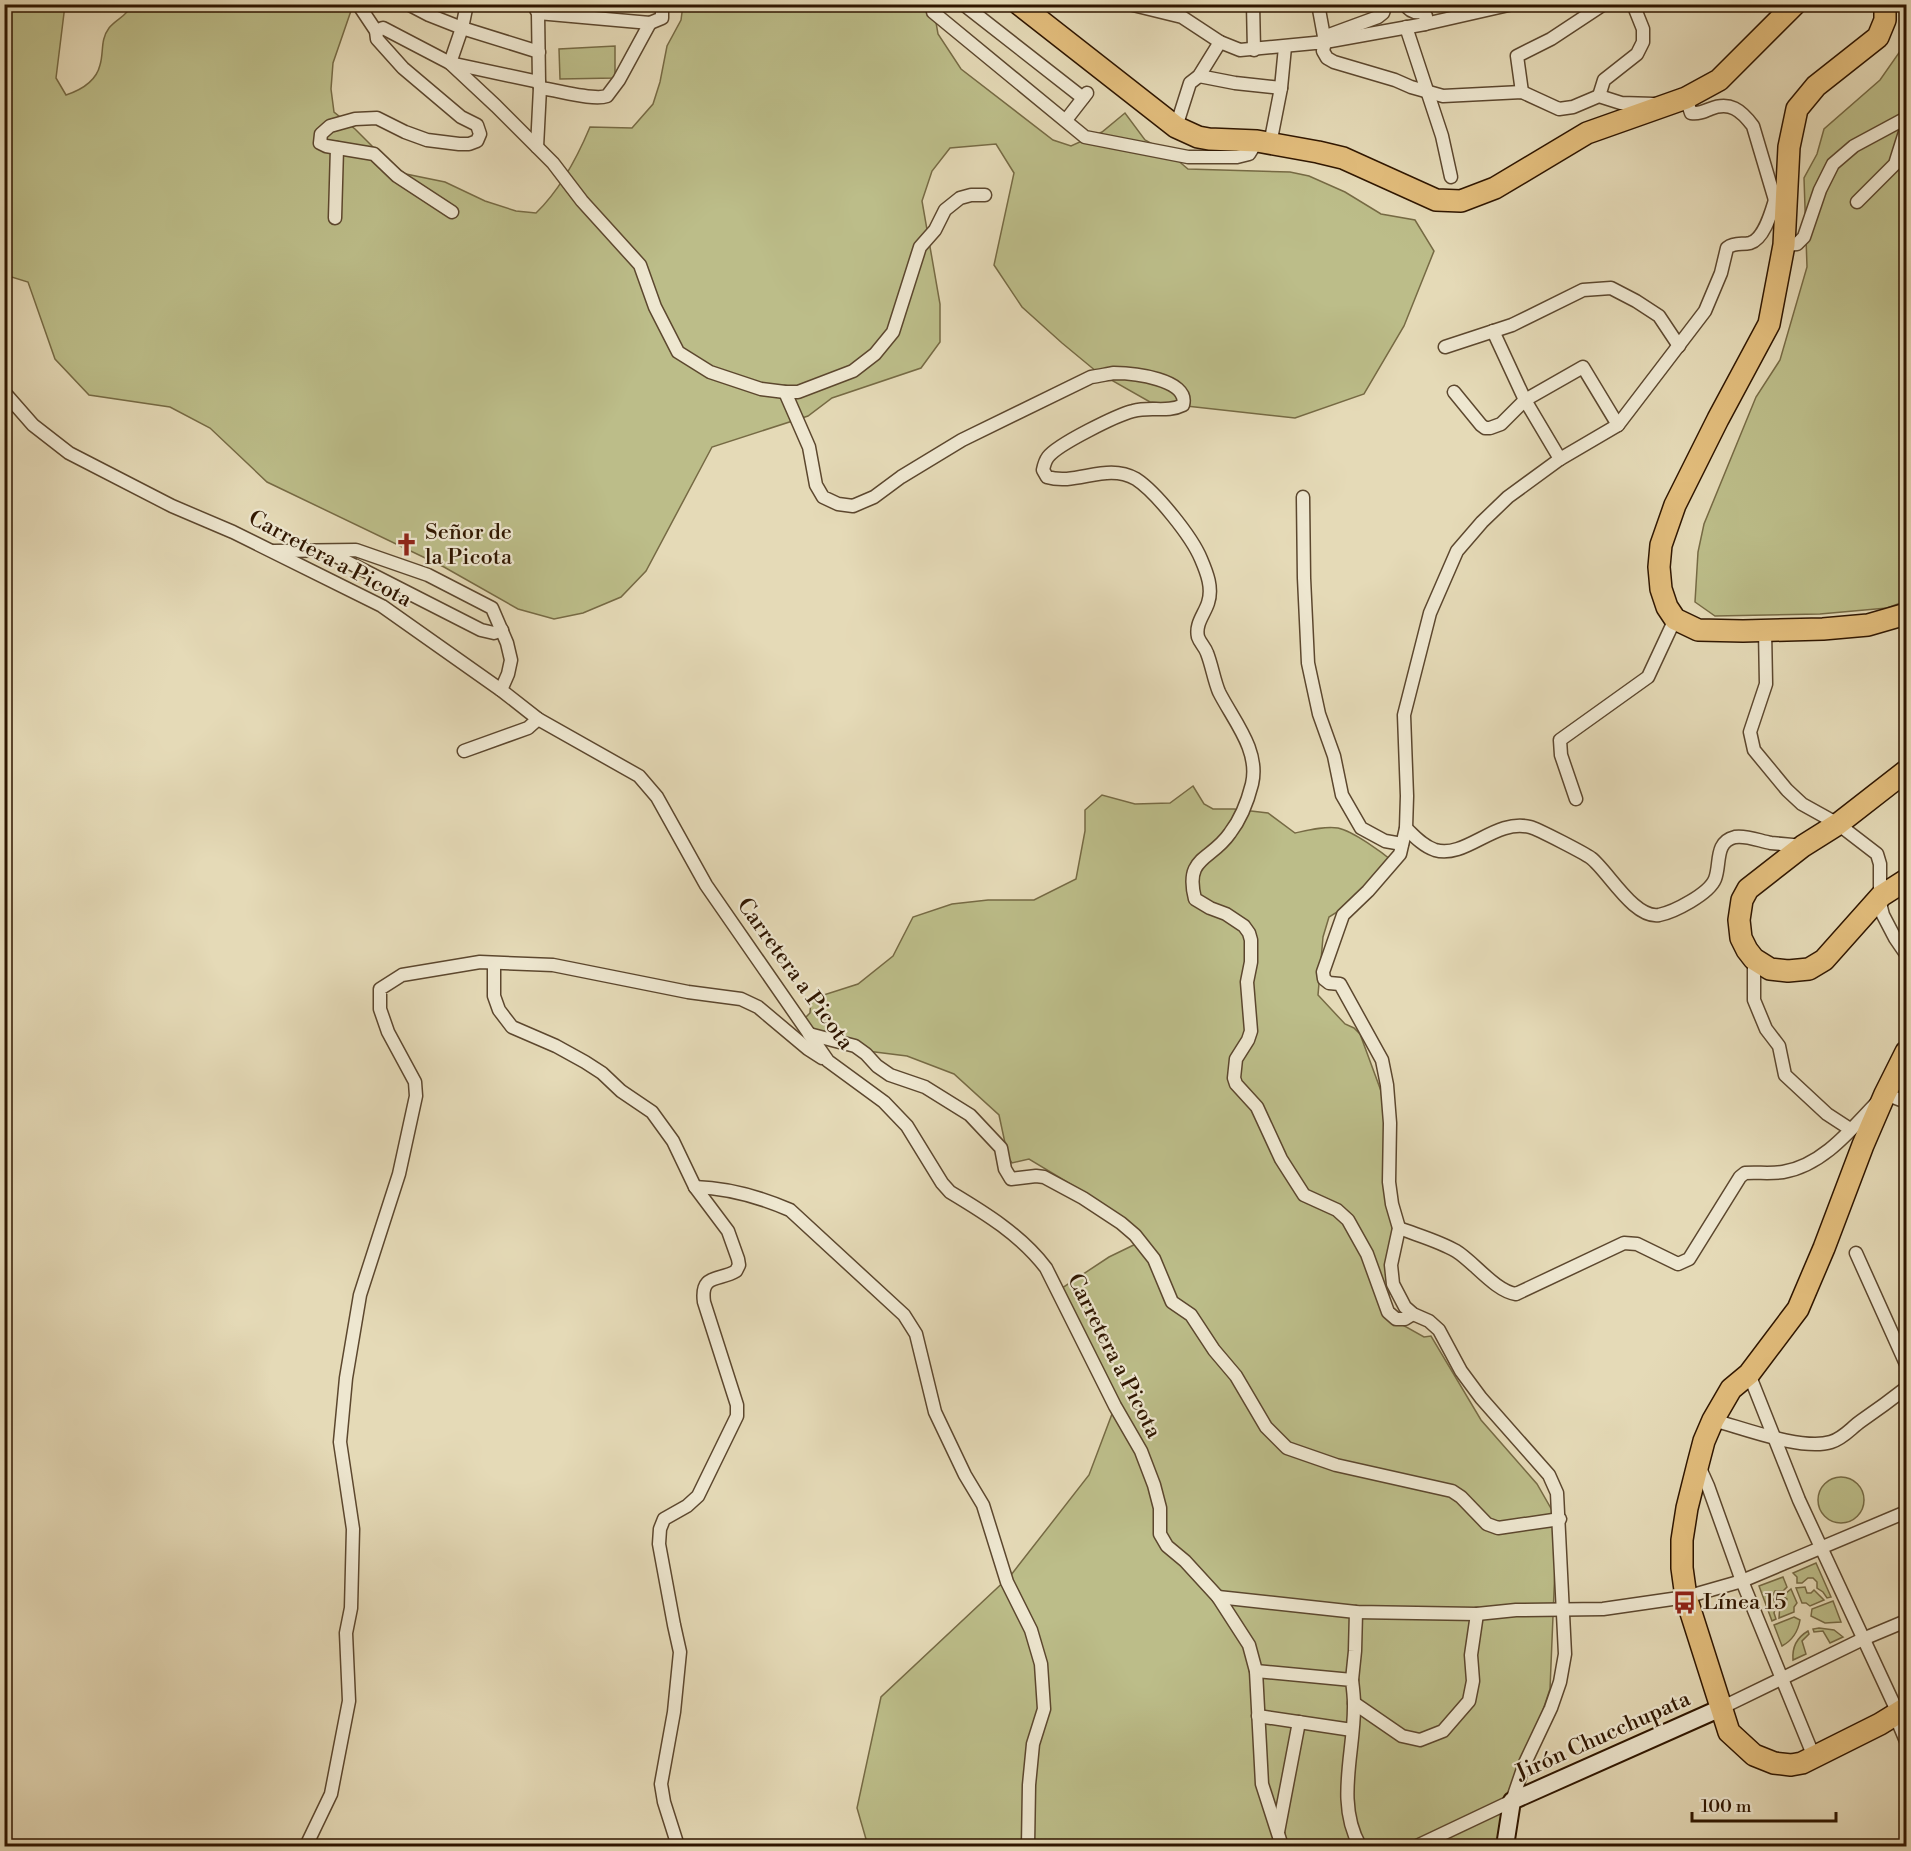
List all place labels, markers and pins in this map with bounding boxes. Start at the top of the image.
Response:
place label: Señor de la Picota [425,519,513,571]
church icon: Señor de la Picota [394,532,420,558]
bus stop icon: Línea 15 [1672,1589,1698,1615]
place label: Línea 15 [1703,1589,1786,1616]

